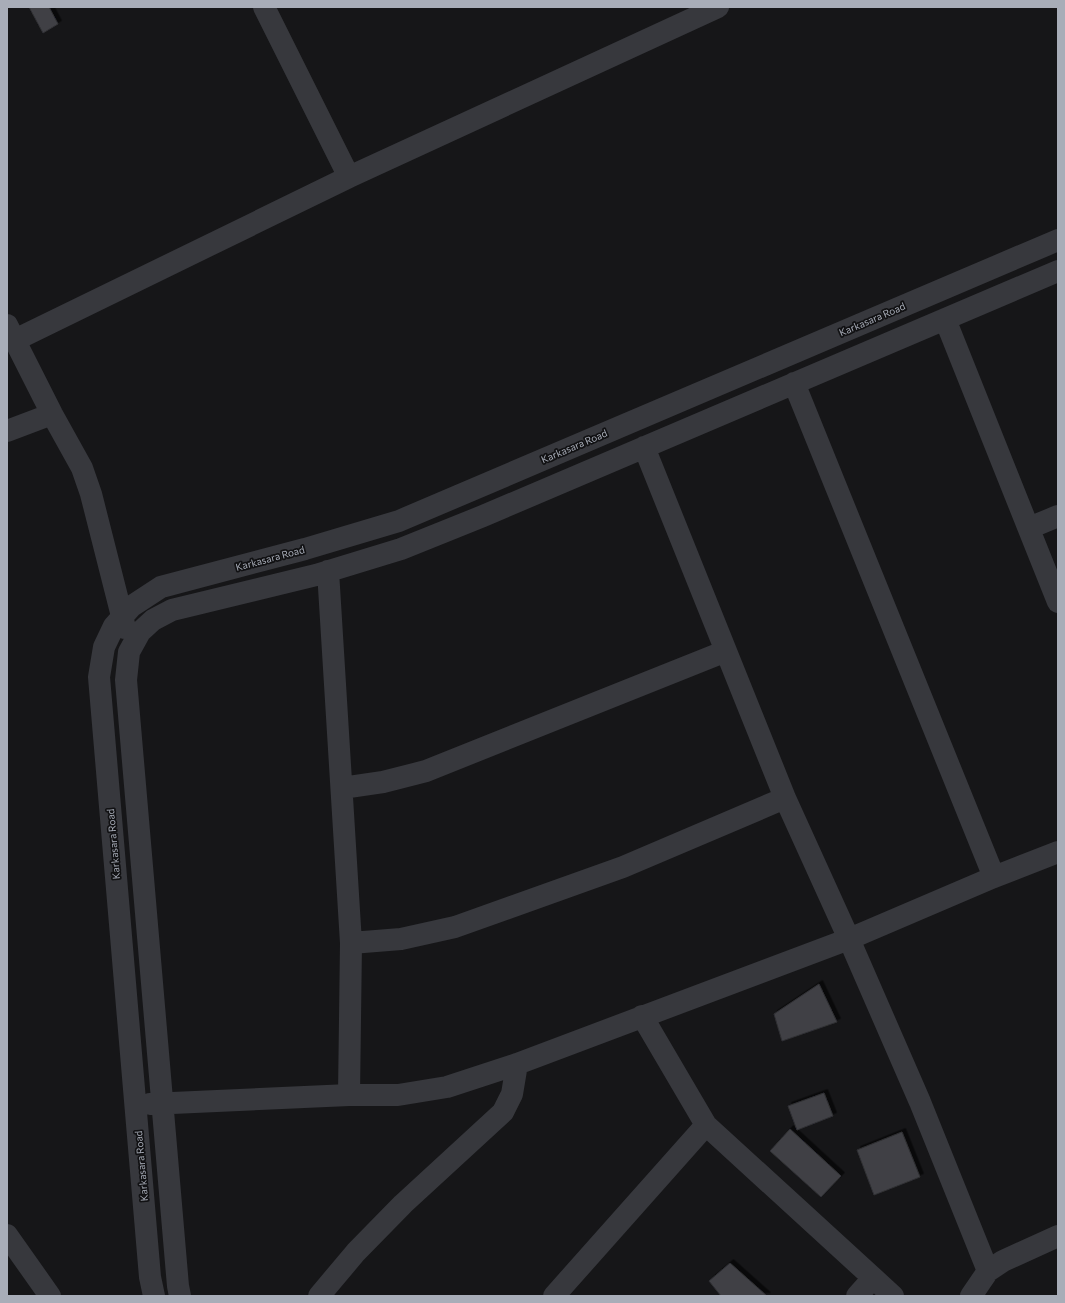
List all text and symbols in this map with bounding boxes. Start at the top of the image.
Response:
street label: Karkasara Road [837,300,907,338]
street label: Karkasara Road [539,427,609,465]
street label: Karkasara Road [234,543,306,573]
street label: Karkasara Road [104,808,122,880]
street label: Karkasara Road [132,1130,150,1202]

